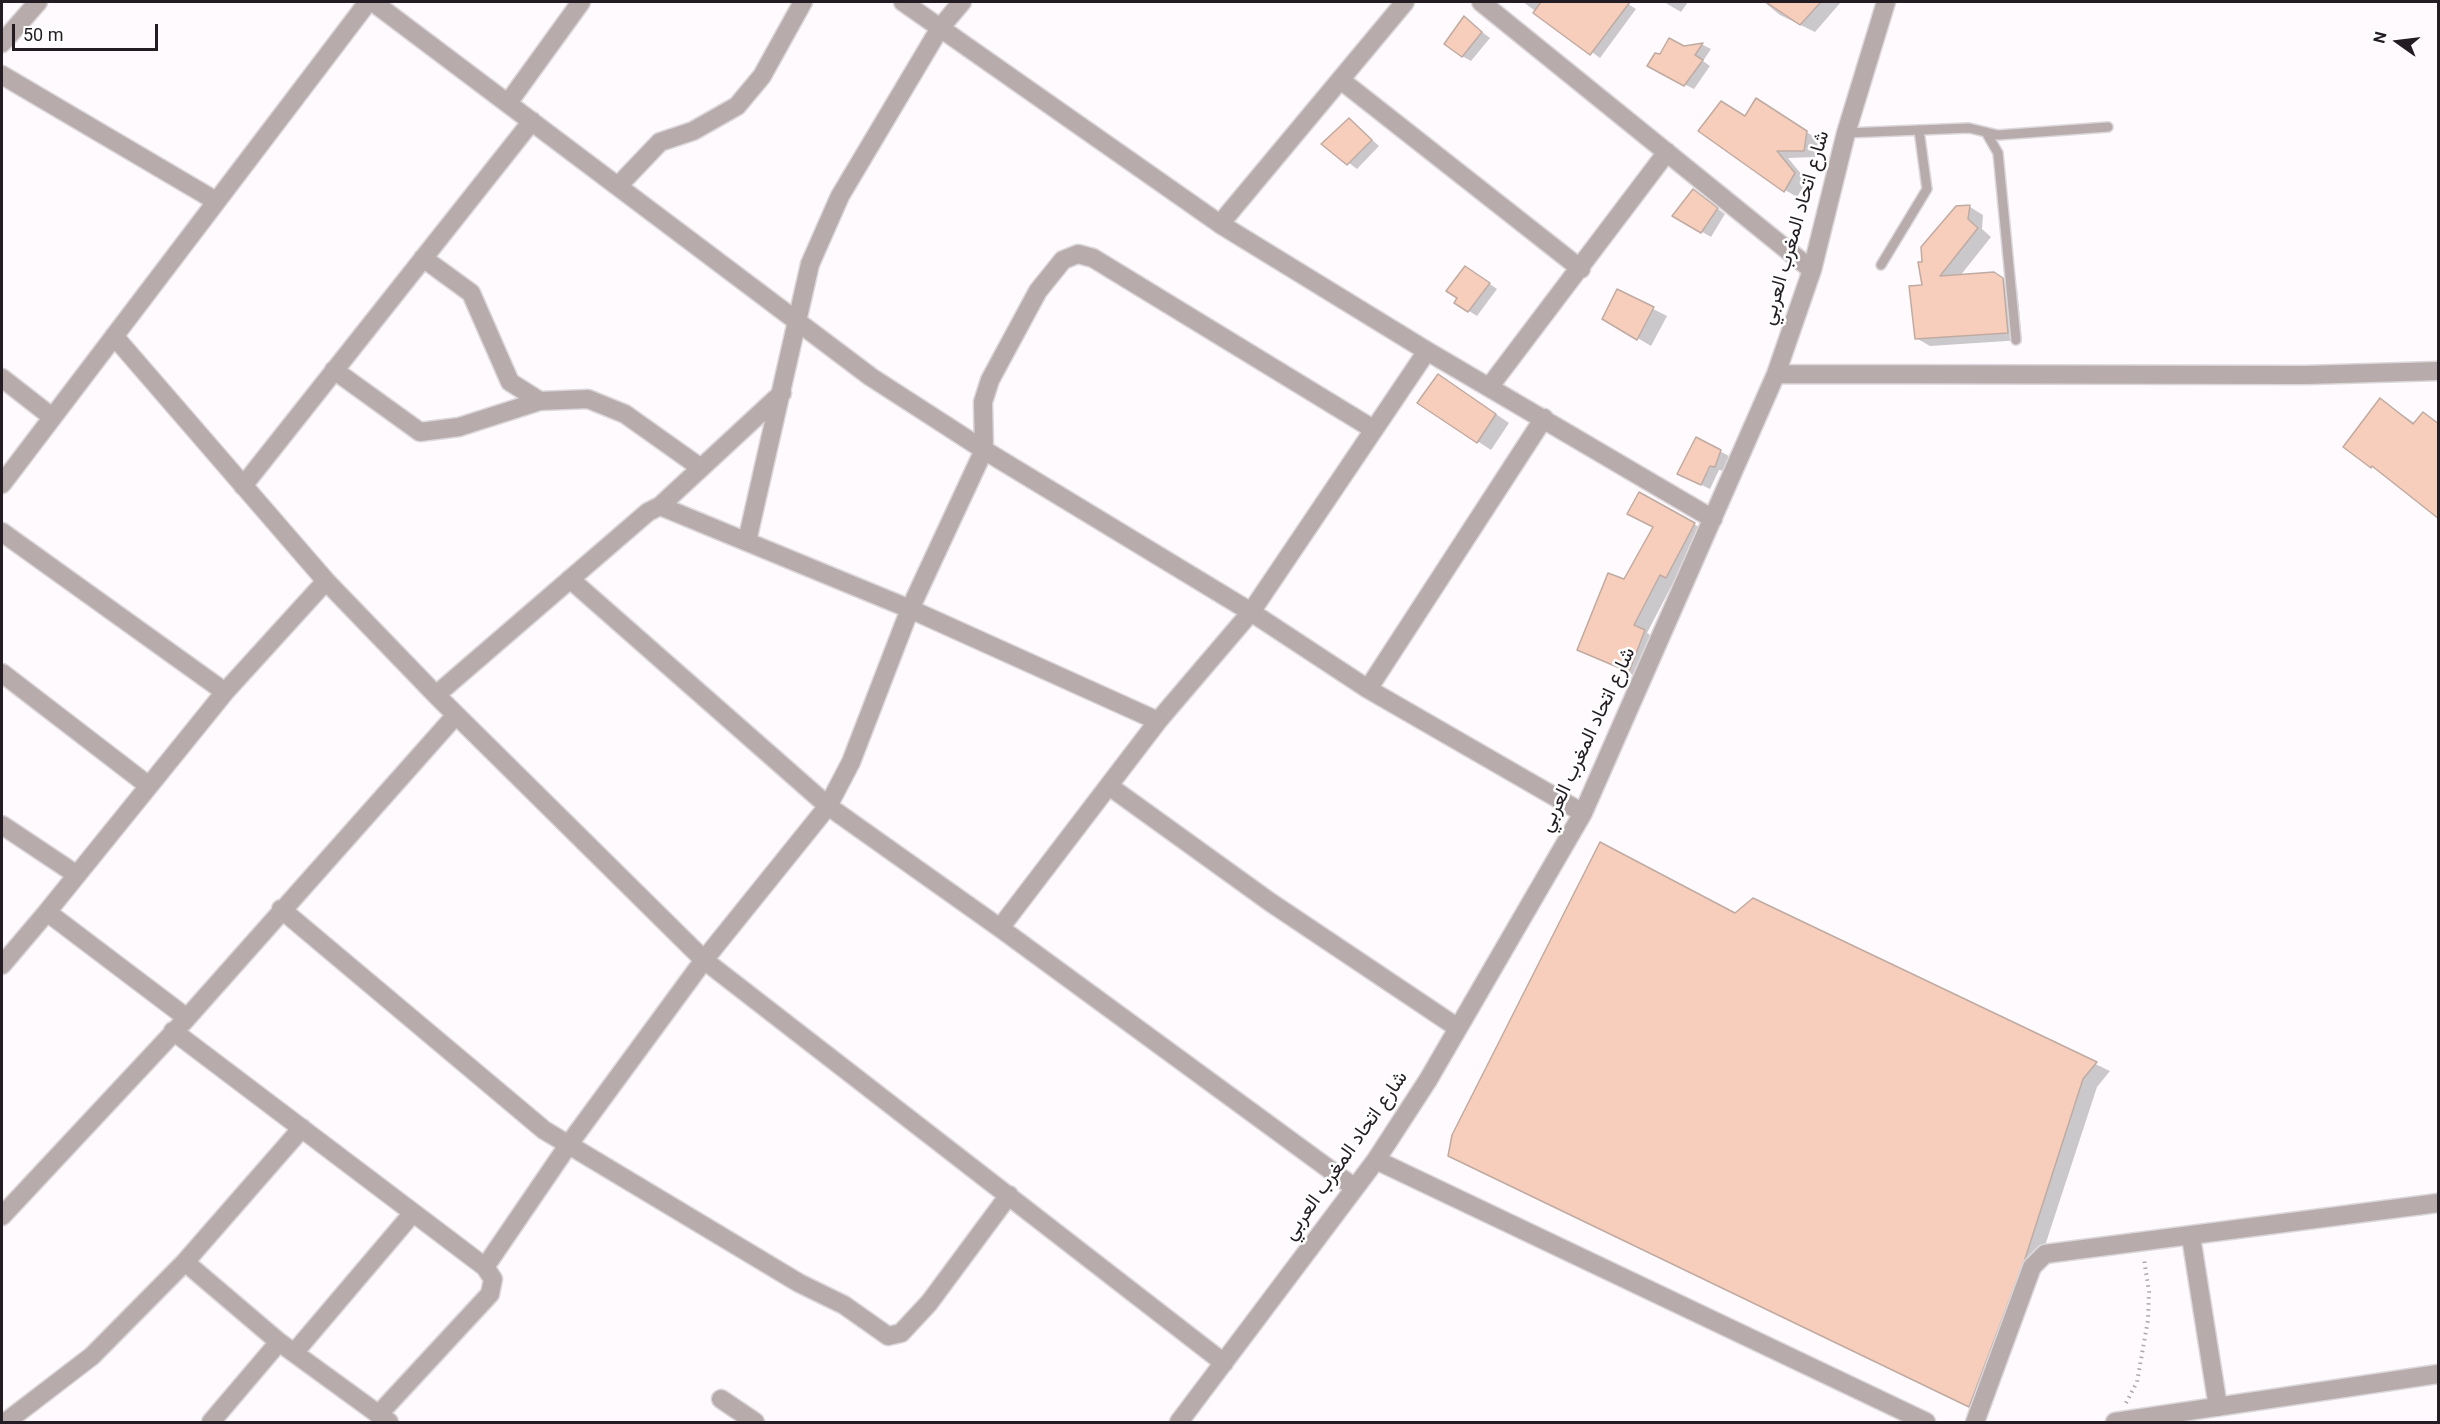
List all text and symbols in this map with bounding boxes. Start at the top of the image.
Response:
scale bar [15,12,160,50]
north arrow [2368,12,2428,72]
text: 50 m [23,24,63,45]
text: N [2369,30,2391,45]
street label: شارع اتحاد المغرب العربي [1757,128,1835,328]
street label: شارع اتحاد المغرب العربي [1535,644,1641,836]
street label: شارع اتحاد المغرب العربي [1278,1067,1414,1245]

